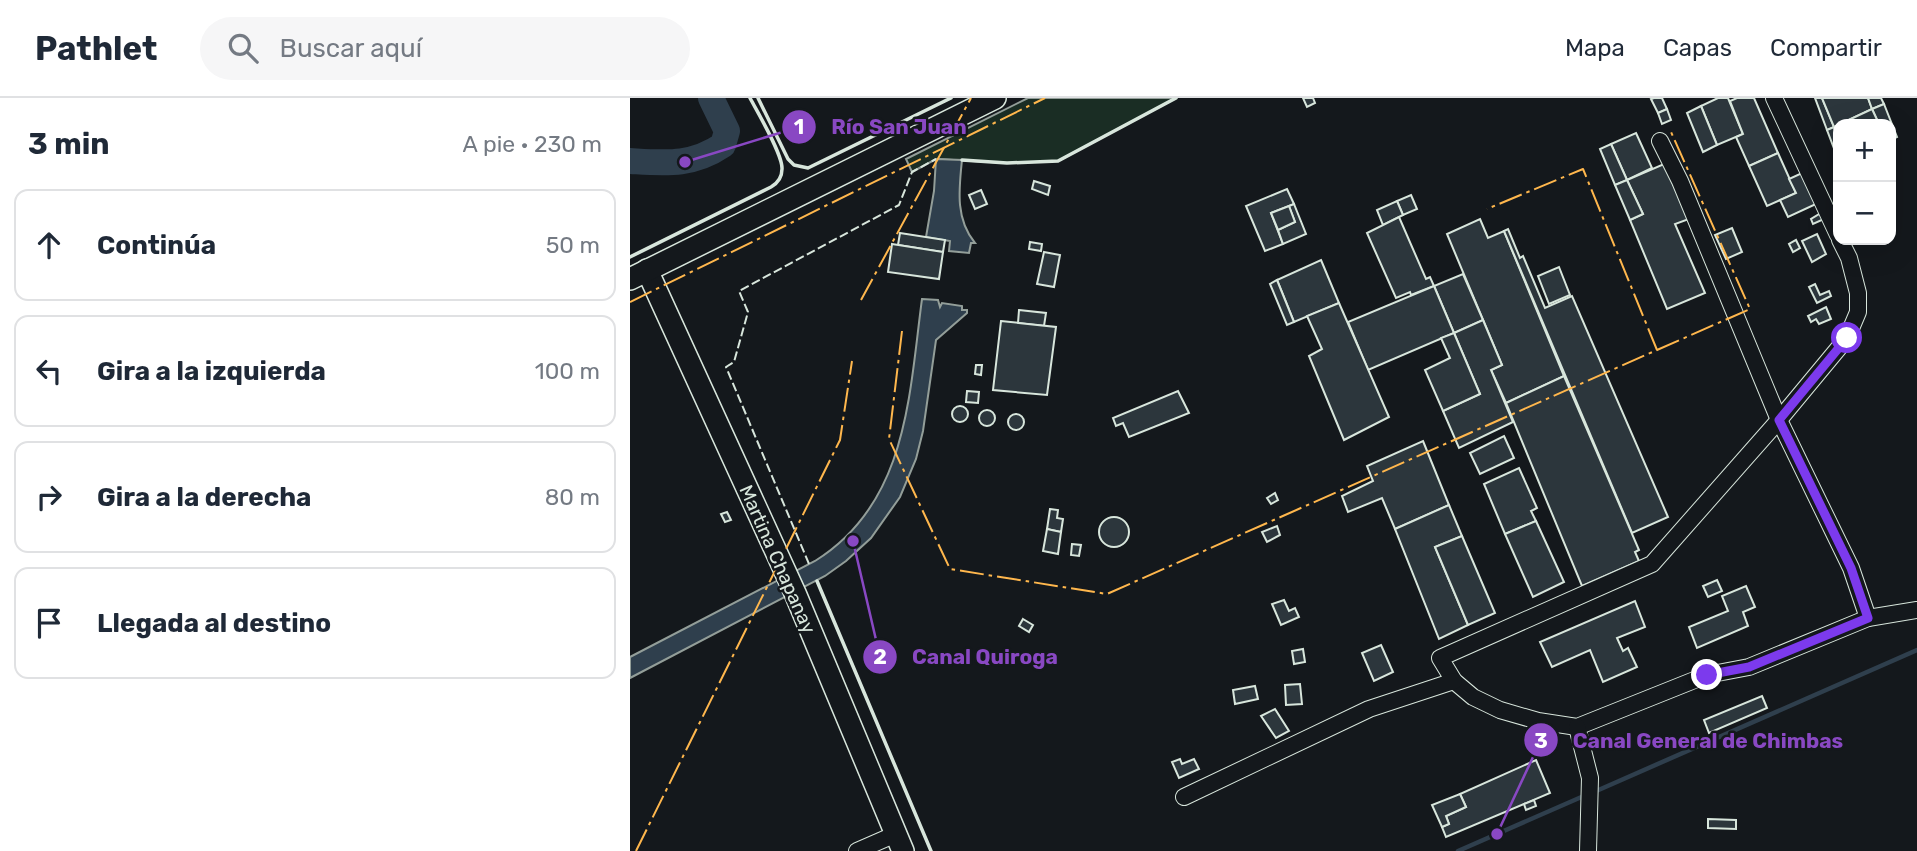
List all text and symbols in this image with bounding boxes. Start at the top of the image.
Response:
search box [200,17,690,80]
text: Pathlet [35,29,158,68]
icon: search [224,29,262,67]
text: Buscar aquí [280,33,422,64]
text: Mapa [1565,34,1625,62]
text: Capas [1663,34,1732,62]
text: Compartir [1770,34,1882,62]
callout: Río San Juan [782,106,980,148]
text: 1 [794,114,804,139]
text: Río San Juan [831,114,967,139]
map controls [1833,119,1896,245]
button: + [1833,119,1896,182]
text: 3 min [28,126,110,162]
text: A pie · 230 m [463,130,602,158]
button: − [1833,182,1896,245]
icon: ahead [30,226,68,264]
text: Continúa [97,230,216,261]
text: 50 m [546,231,600,259]
route start [1831,322,1862,353]
icon: left [30,352,68,390]
text: Gira a la izquierda [97,356,326,387]
text: 100 m [535,357,600,385]
icon: right [30,478,68,516]
street label: Martina Chapanay [734,481,821,637]
text: Gira a la derecha [97,482,311,513]
text: 80 m [545,483,600,511]
icon: arrive [30,604,68,642]
text: Llegada al destino [97,608,331,639]
callout: Canal Quiroga [863,636,1072,678]
text: 2 [873,644,887,669]
text: Canal Quiroga [912,644,1058,669]
route end [1691,659,1722,690]
callout: Canal General de Chimbas [1523,719,1857,761]
text: 3 [1534,728,1548,753]
text: Canal General de Chimbas [1573,728,1843,753]

